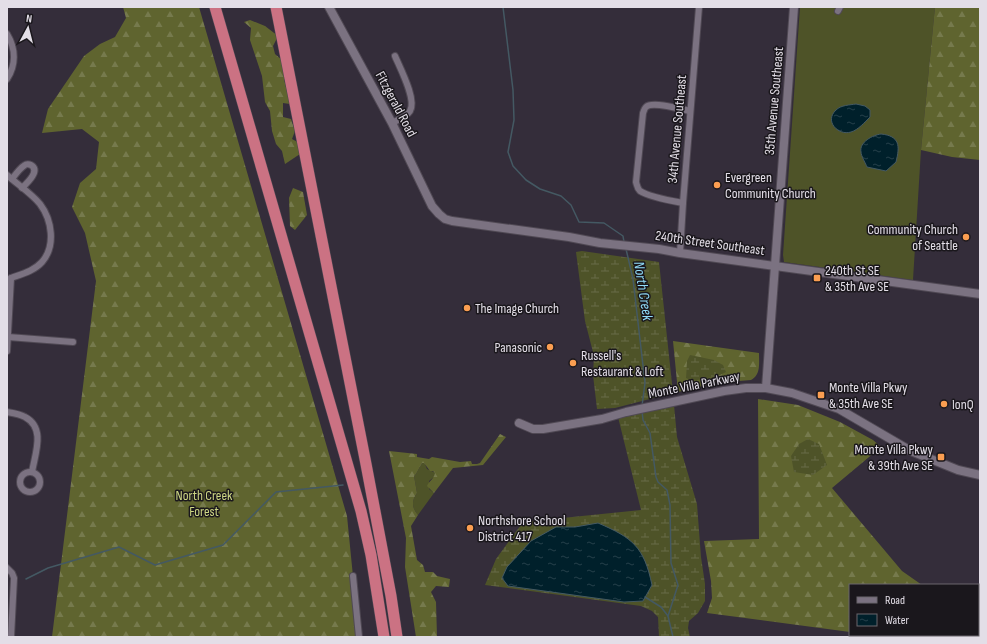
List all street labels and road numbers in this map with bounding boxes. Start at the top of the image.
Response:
street label: 35th Avenue Southeast [761,46,787,156]
street label: Fitzgerald Road [372,68,420,140]
street label: 34th Avenue Southeast [664,74,690,184]
street label: 240th Street Southeast [654,227,766,259]
street label: Monte Villa Parkway [647,368,742,402]

